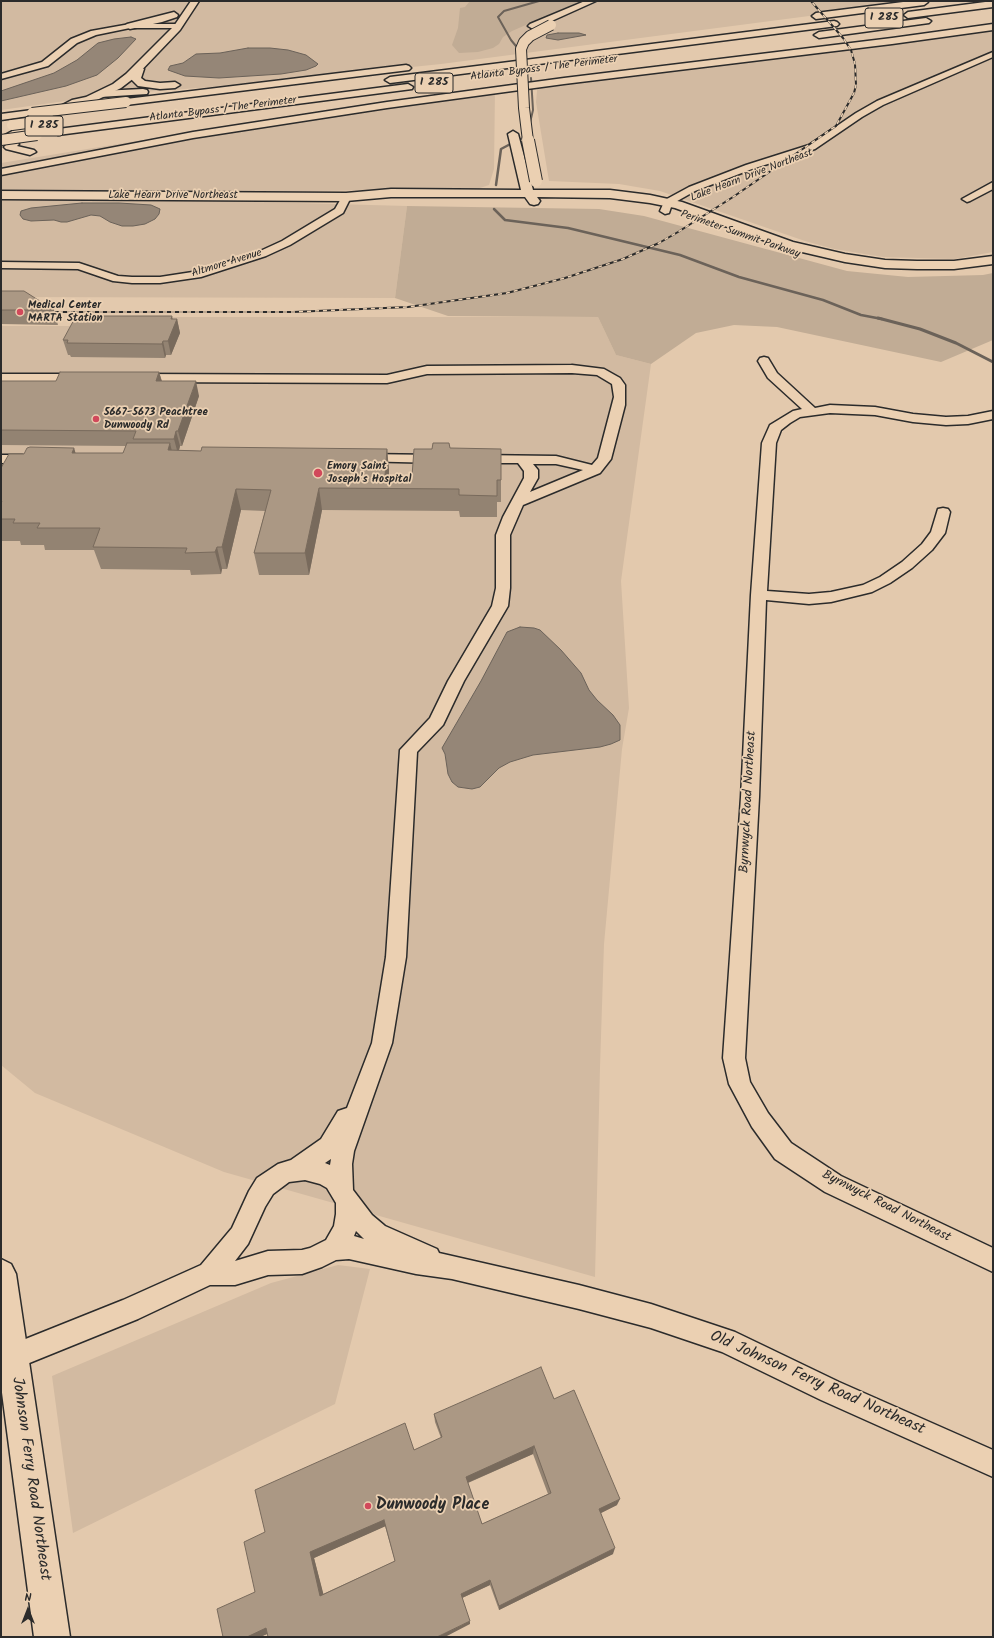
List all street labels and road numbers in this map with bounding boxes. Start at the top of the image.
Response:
road number: I 285 [865,8,903,28]
street label: Atlanta Bypass / The Perimeter [470,53,618,85]
road number: I 285 [415,73,453,93]
street label: Atlanta Bypass / The Perimeter [149,94,297,126]
road number: I 285 [25,116,63,136]
street label: Lake Hearn Drive Northeast [689,147,815,205]
street label: Lake Hearn Drive Northeast [108,189,238,203]
street label: Perimeter Summit Parkway [678,208,802,262]
street label: Altmore Avenue [190,247,264,281]
street label: Byrnwyck Road Northeast [737,731,761,873]
street label: Byrnwyck Road Northeast [819,1168,953,1246]
street label: Old Johnson Ferry Road Northeast [706,1328,928,1440]
street label: Johnson Ferry Road Northeast [6,1376,54,1582]

